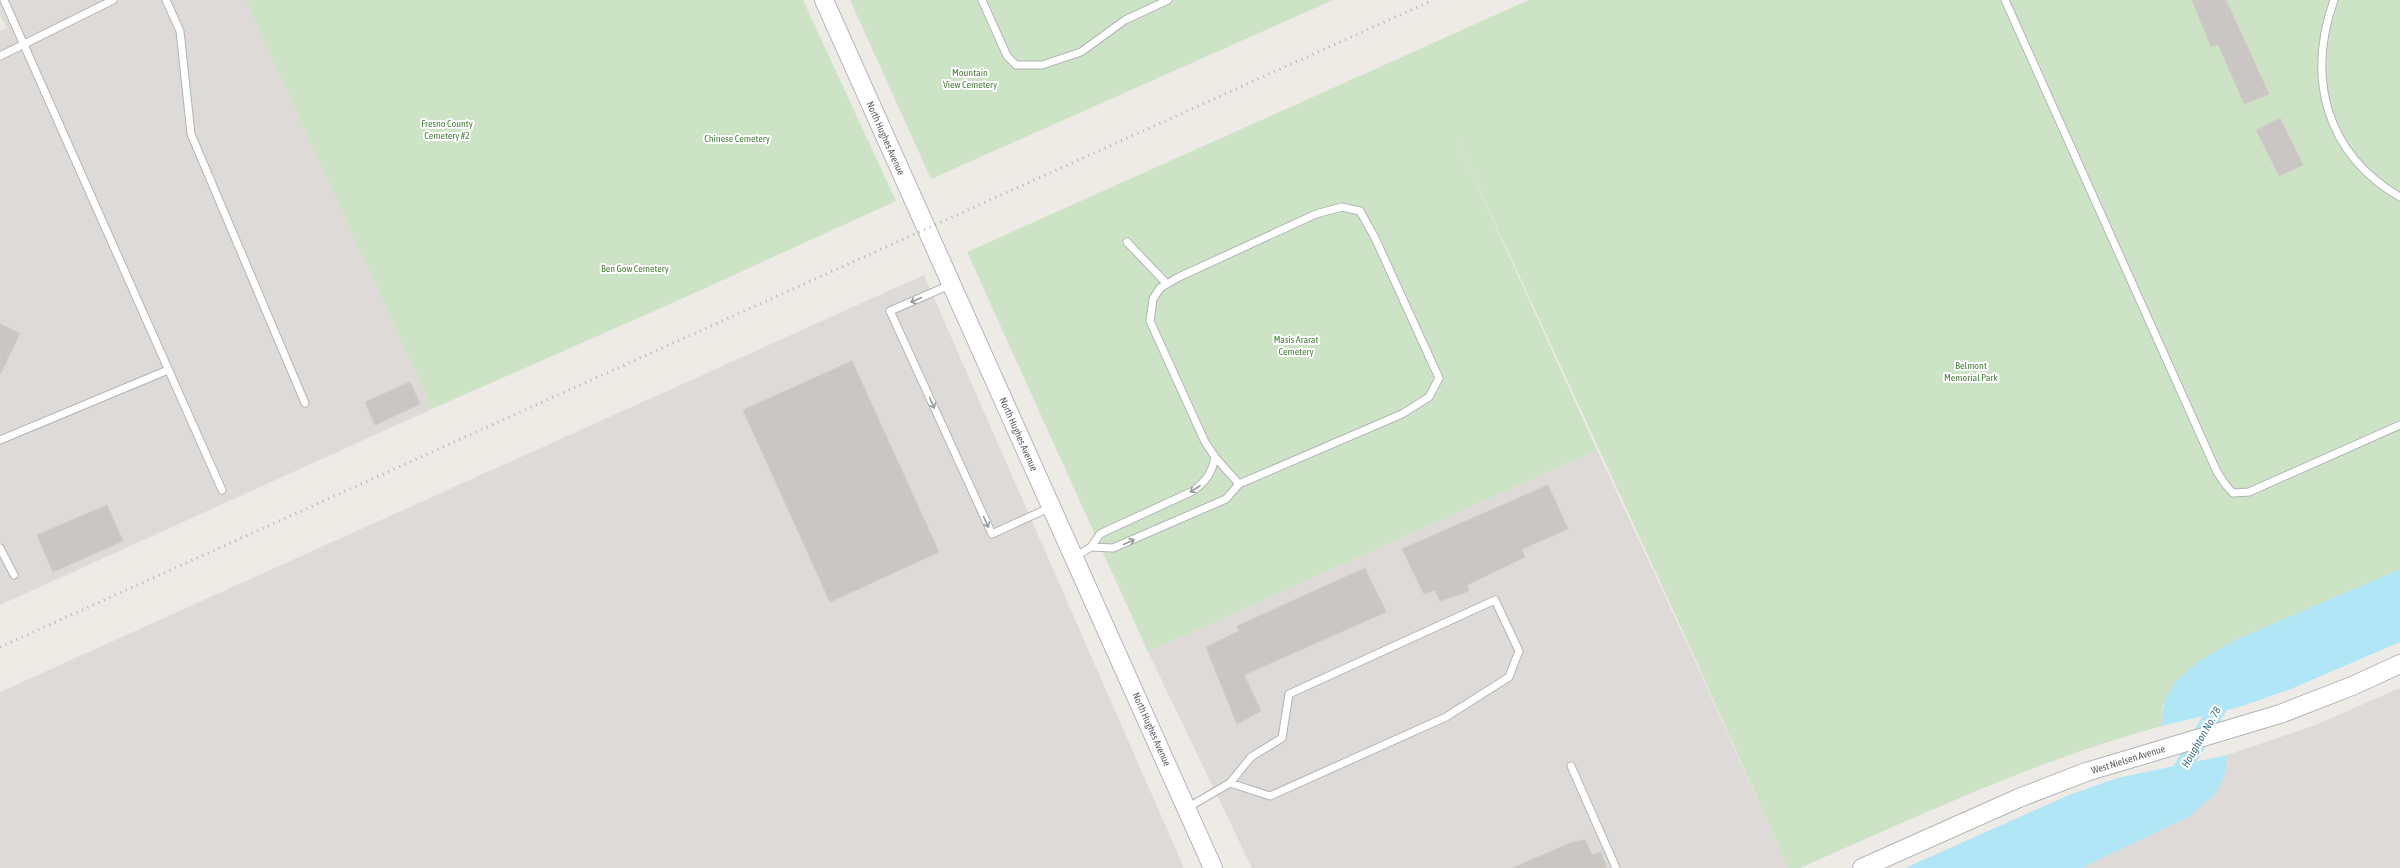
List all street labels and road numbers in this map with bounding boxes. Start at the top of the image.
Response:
street label: North Hughes Avenue [864,100,907,177]
street label: North Hughes Avenue [997,396,1040,473]
street label: North Hughes Avenue [1130,691,1173,768]
street label: West Nielsen Avenue [2090,743,2167,776]

